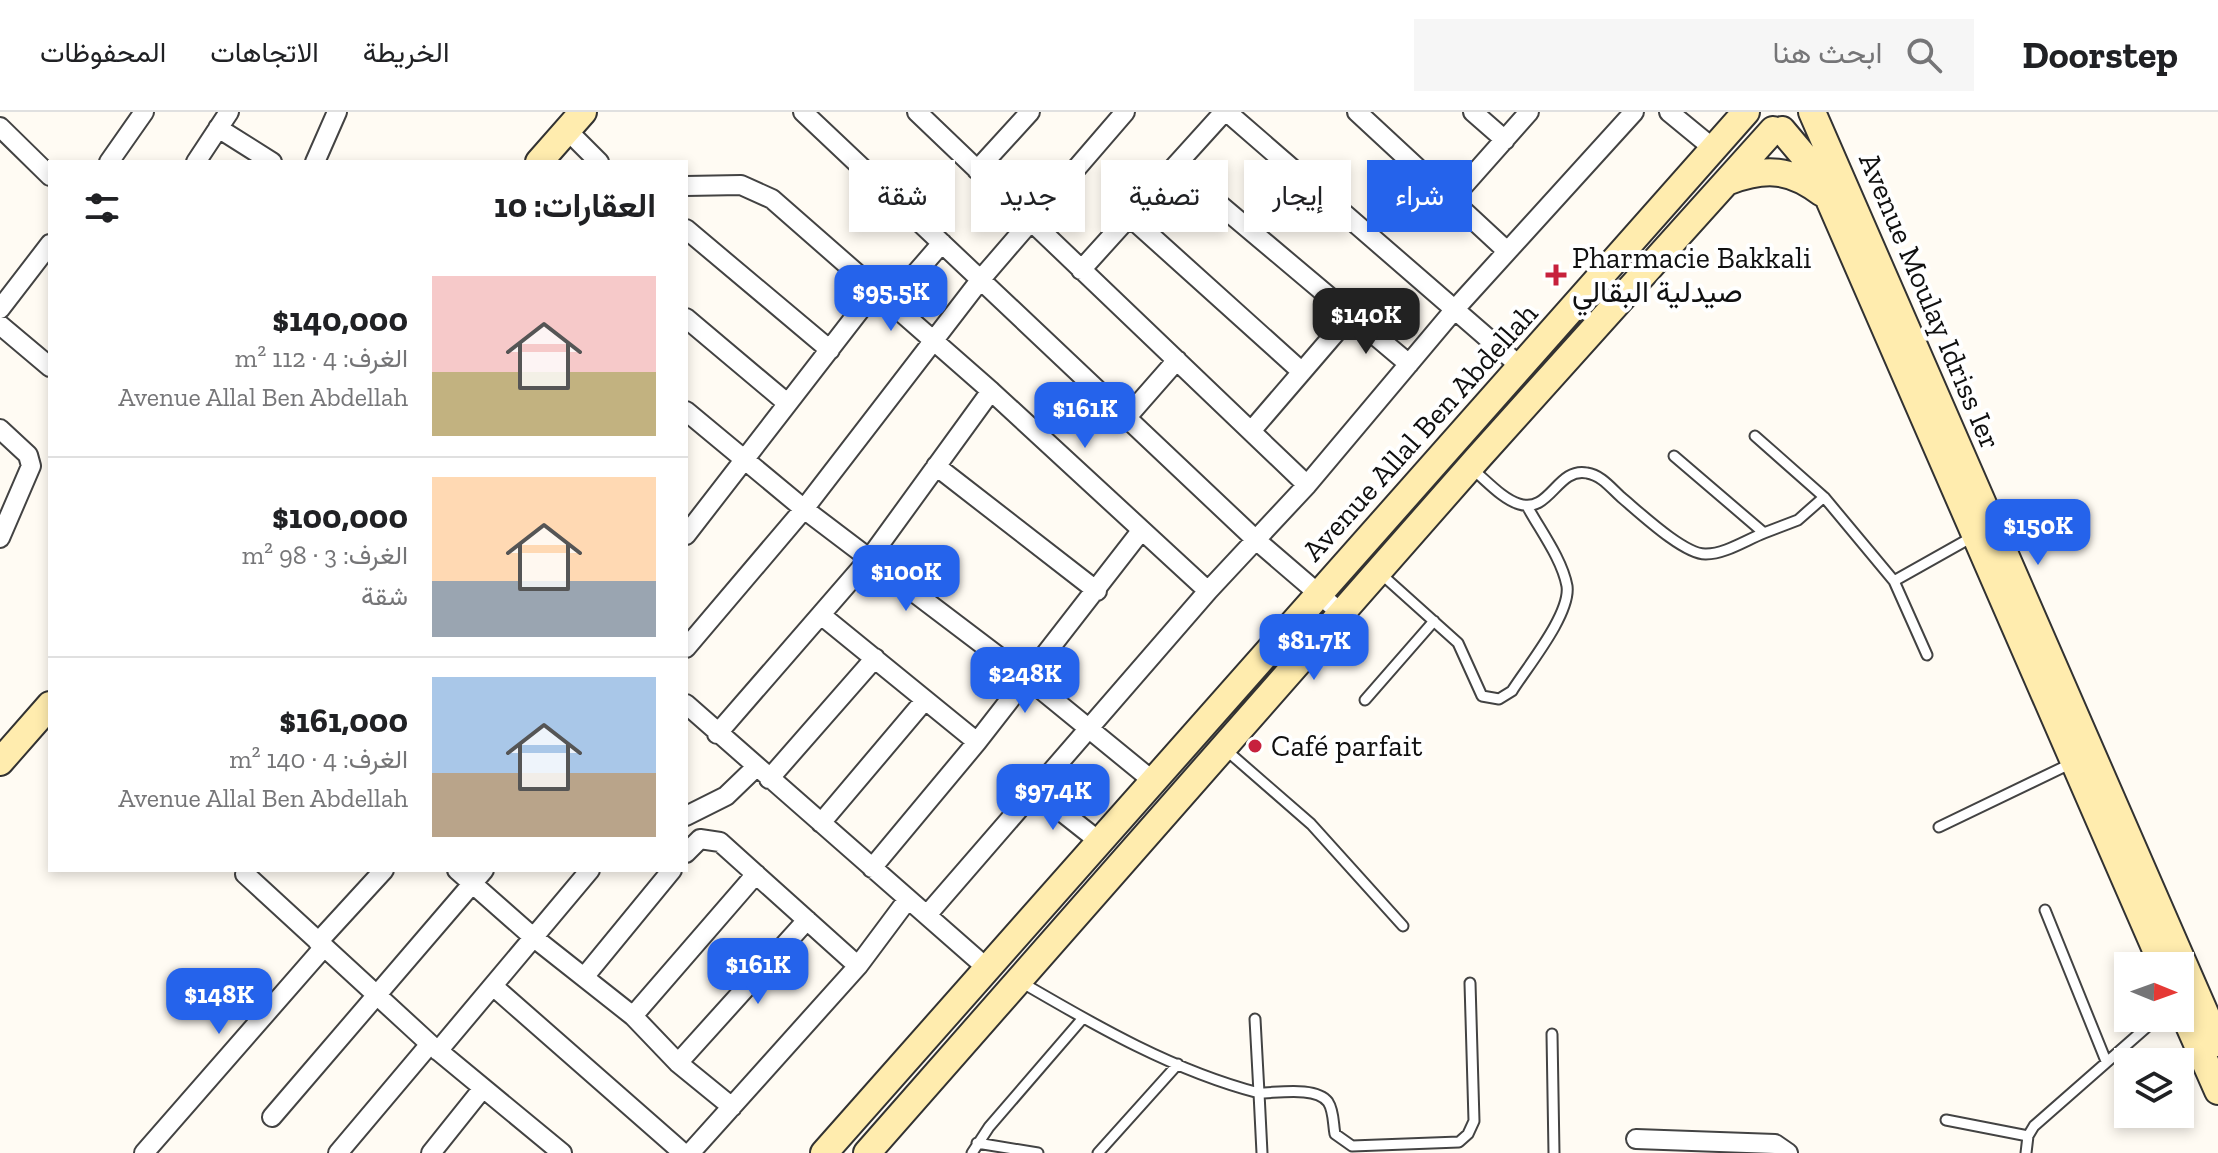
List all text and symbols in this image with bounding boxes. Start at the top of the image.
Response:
search box [1414,19,1974,91]
text: Doorstep [2022,32,2178,78]
icon: search [1902,33,1946,77]
text: ابحث هنا [1773,35,1882,71]
text: المحفوظات [40,36,166,69]
text: الاتجاهات [210,36,319,69]
text: الخريطة [363,36,449,69]
street label: Avenue Moulay Idriss Ier [1851,147,2009,455]
chip: شقة [849,160,955,232]
chip: جديد [971,160,1085,232]
chip: تصفية [1101,160,1228,232]
chip: إيجار [1244,160,1351,232]
chip: شراء [1367,160,1472,232]
text: العقارات: 10 [494,185,656,226]
icon: filters [80,186,124,230]
place label: Pharmacie Bakkali صيدلية البقالي [1572,240,1811,316]
pin: $95.5K [826,265,956,333]
marker: Pharmacie Bakkali صيدلية البقالي [1547,266,1565,284]
text: $95.5K [852,275,930,307]
pin: $140K [1310,288,1422,356]
street label: Avenue Allal Ben Abdellah [1295,296,1545,568]
text: $140K [1331,298,1401,330]
text: $140,000 [272,299,408,340]
icon: home [496,308,592,404]
text: الغرف: 4 · 112 m² [235,342,408,374]
text: Avenue Allal Ben Abdellah [118,381,408,413]
pin: $161K [1029,382,1141,450]
text: $161K [1052,392,1118,424]
text: $100,000 [272,496,408,537]
pin: $150K [1982,499,2094,567]
icon: home [496,509,592,605]
text: $150K [2003,509,2073,541]
text: الغرف: 3 · 98 m² [242,539,408,571]
pin: $100K [850,545,962,613]
text: $100K [871,555,941,587]
text: شقة [361,580,408,612]
pin: $81.7K [1249,614,1379,682]
text: $81.7K [1278,624,1350,656]
pin: $248K [969,647,1081,715]
text: $248K [988,657,1062,689]
text: $161,000 [279,700,408,741]
icon: home [496,709,592,805]
place label: Café parfait [1271,728,1422,764]
marker: Café parfait [1246,737,1264,755]
text: الغرف: 4 · 140 m² [229,743,408,775]
pin: $97.4K [988,764,1118,832]
text: $97.4K [1015,774,1091,806]
text: Avenue Allal Ben Abdellah [118,782,408,814]
pin: $161K [702,938,814,1006]
text: $161K [725,948,791,980]
north arrow [2114,952,2194,1032]
map controls [2114,952,2194,1128]
pin: $148K [163,968,275,1036]
text: $148K [184,978,254,1010]
button: layers [2114,1048,2194,1128]

